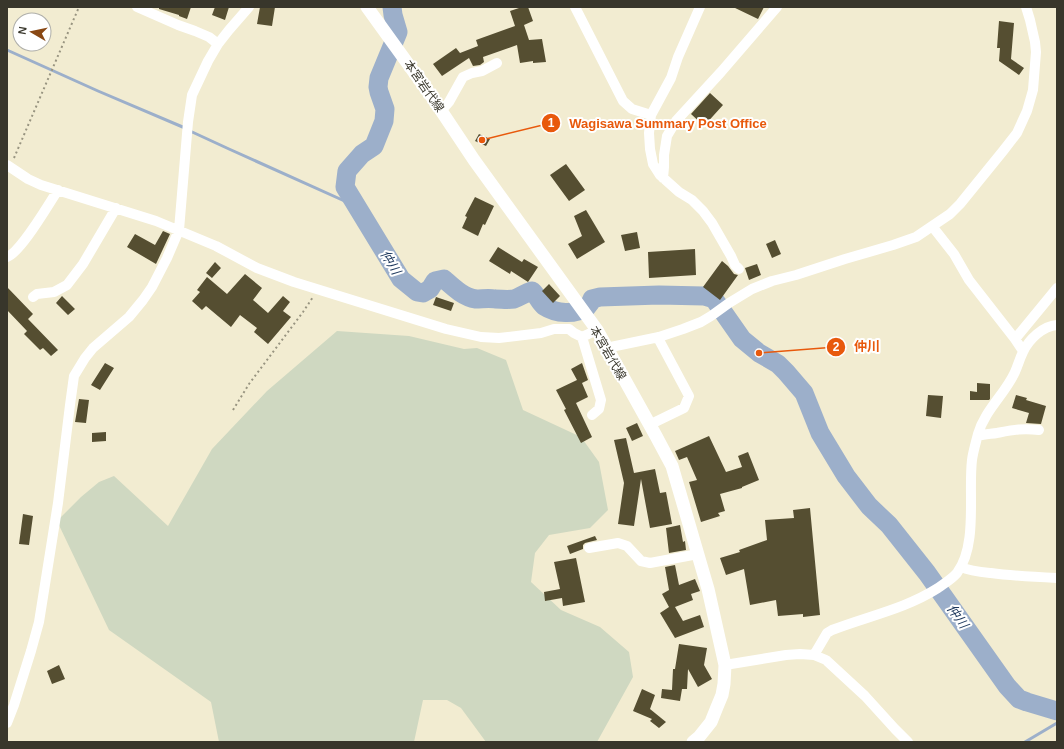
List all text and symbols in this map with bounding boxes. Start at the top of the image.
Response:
north arrow [12,12,52,52]
text: N [16,26,29,35]
street label: 本宮岩代線 [401,57,447,115]
callout: Wagisawa Summary Post Office [541,110,774,135]
text: 1 [548,116,555,130]
text: Wagisawa Summary Post Office [569,116,767,131]
water label: 仲川 [377,247,405,279]
street label: 本宮岩代線 [587,324,629,382]
callout: 仲川 [826,334,888,359]
text: 仲川 [854,339,880,354]
text: 2 [833,340,840,354]
water label: 仲川 [944,601,972,633]

